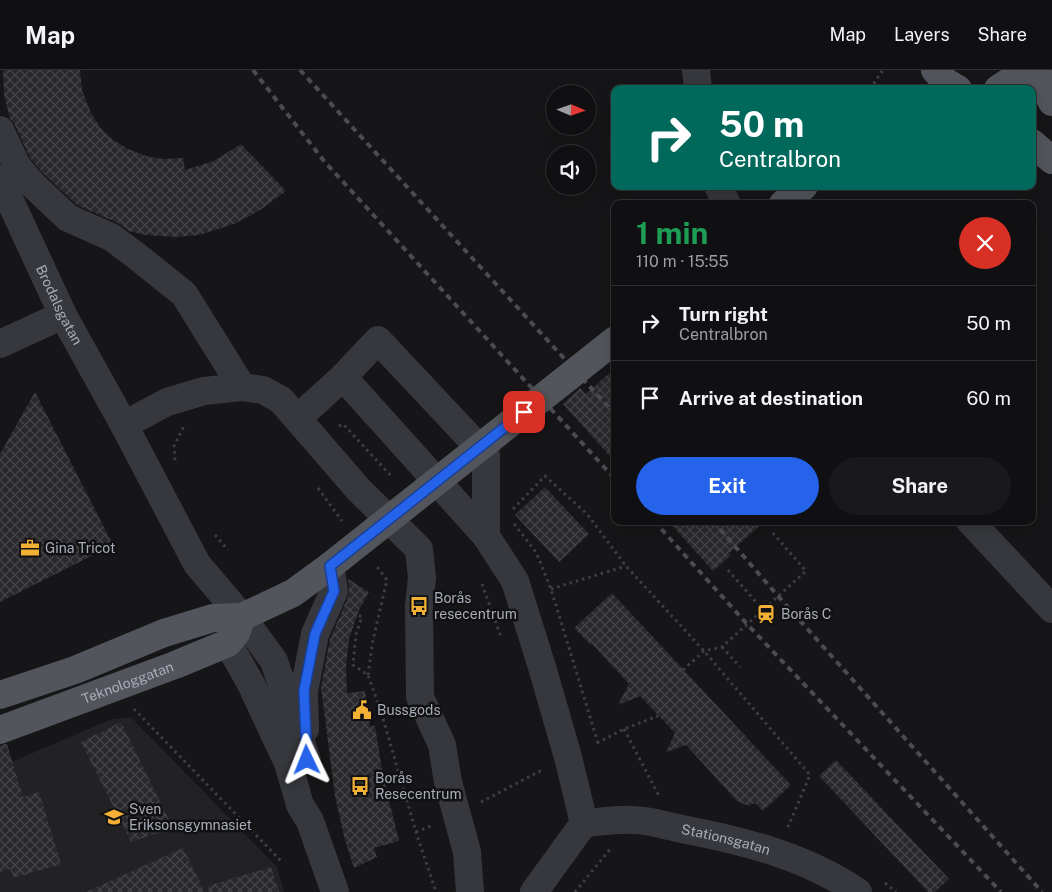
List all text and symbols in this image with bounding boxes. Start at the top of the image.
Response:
text: Map [25,21,75,49]
text: Map [830,24,866,45]
text: Layers [894,24,950,45]
text: Share [978,24,1027,45]
north arrow [546,85,596,135]
map controls [546,85,596,195]
text: 50 m [719,104,804,145]
icon: right [636,105,701,170]
button: sound [546,145,596,195]
text: Centralbron [719,146,841,172]
text: 1 min [636,215,708,251]
button: close [959,217,1011,269]
text: 110 m · 15:55 [636,252,729,271]
street label: Brodalsgatan [33,262,86,347]
text: Turn right [679,303,768,325]
icon: right [636,309,664,337]
text: 50 m [966,312,1011,334]
text: Centralbron [679,325,768,344]
icon: arrive [636,384,664,412]
text: Arrive at destination [679,387,863,409]
text: 60 m [967,387,1011,409]
pin [503,391,545,433]
icon: arrive [510,398,538,426]
button: Exit [636,457,819,515]
button: Share [829,457,1011,515]
office icon: Gina Tricot [19,537,41,559]
place label: Gina Tricot [45,540,115,556]
place label: Borås resecentrum [434,590,517,622]
bus stop icon: Borås resecentrum [408,595,430,617]
station icon: Borås C [755,603,777,625]
place label: Borås C [781,606,831,622]
street label: Teknologgatan [79,658,176,707]
public building icon: Bussgods [351,699,373,721]
place label: Bussgods [377,702,440,718]
position arrow [280,733,332,785]
place label: Borås Resecentrum [375,770,462,802]
bus stop icon: Borås Resecentrum [349,775,371,797]
place label: Sven Eriksonsgymnasiet [129,801,252,833]
school or university icon: Sven Eriksonsgymnasiet [103,806,125,828]
street label: Stationsgatan [680,821,772,858]

